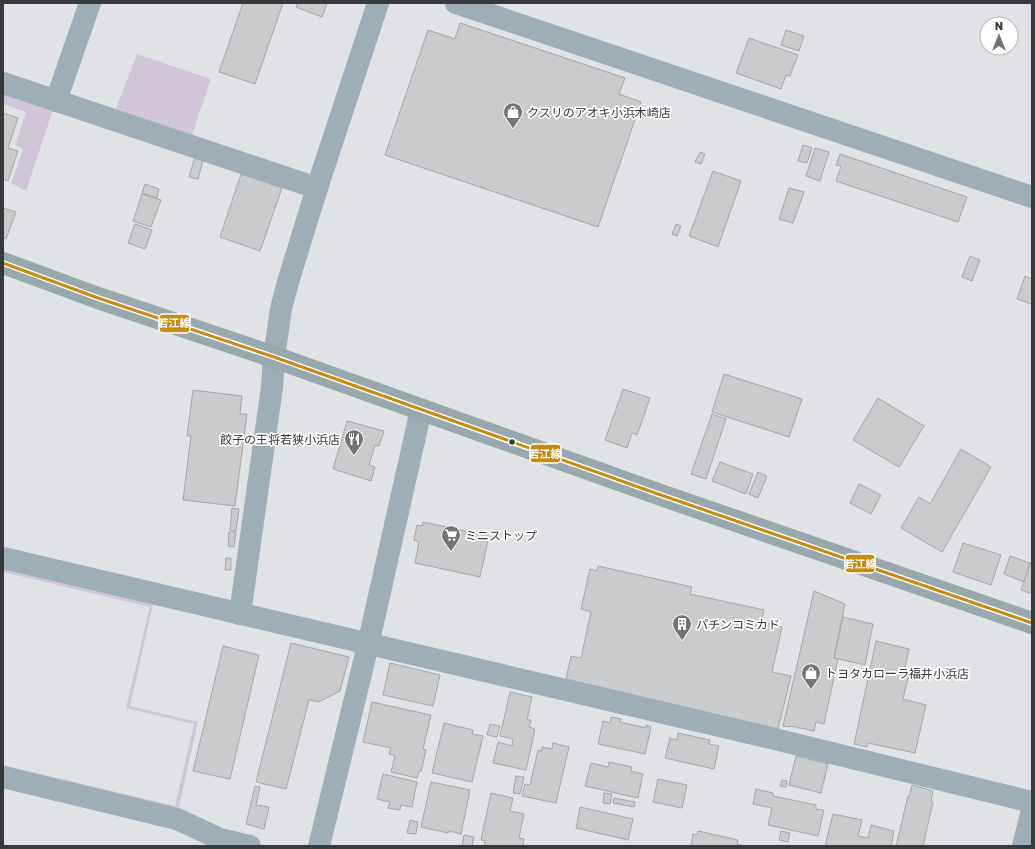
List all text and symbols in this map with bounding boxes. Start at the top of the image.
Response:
north arrow [979,16,1019,56]
text: N [995,19,1003,32]
shop icon: クスリのアオキ小浜木崎店 [502,101,524,129]
place label: クスリのアオキ小浜木崎店 [527,105,671,120]
line badge: 若江線 [159,314,190,333]
text: 若江線 [158,316,191,329]
restaurant icon: 餃子の王将若狭小浜店 [343,428,365,456]
place label: 餃子の王将若狭小浜店 [220,432,340,447]
unlabelled marker [507,437,517,447]
line badge: 若江線 [530,444,561,463]
text: 若江線 [529,447,562,460]
supermarket icon: ミニストップ [440,524,462,552]
place label: ミニストップ [465,528,537,543]
line badge: 若江線 [845,554,875,573]
text: 若江線 [844,557,877,570]
building icon: パチンコミカド [671,613,693,641]
place label: パチンコミカド [696,617,780,632]
shop icon: トヨタカローラ福井小浜店 [800,662,822,690]
place label: トヨタカローラ福井小浜店 [825,666,969,681]

